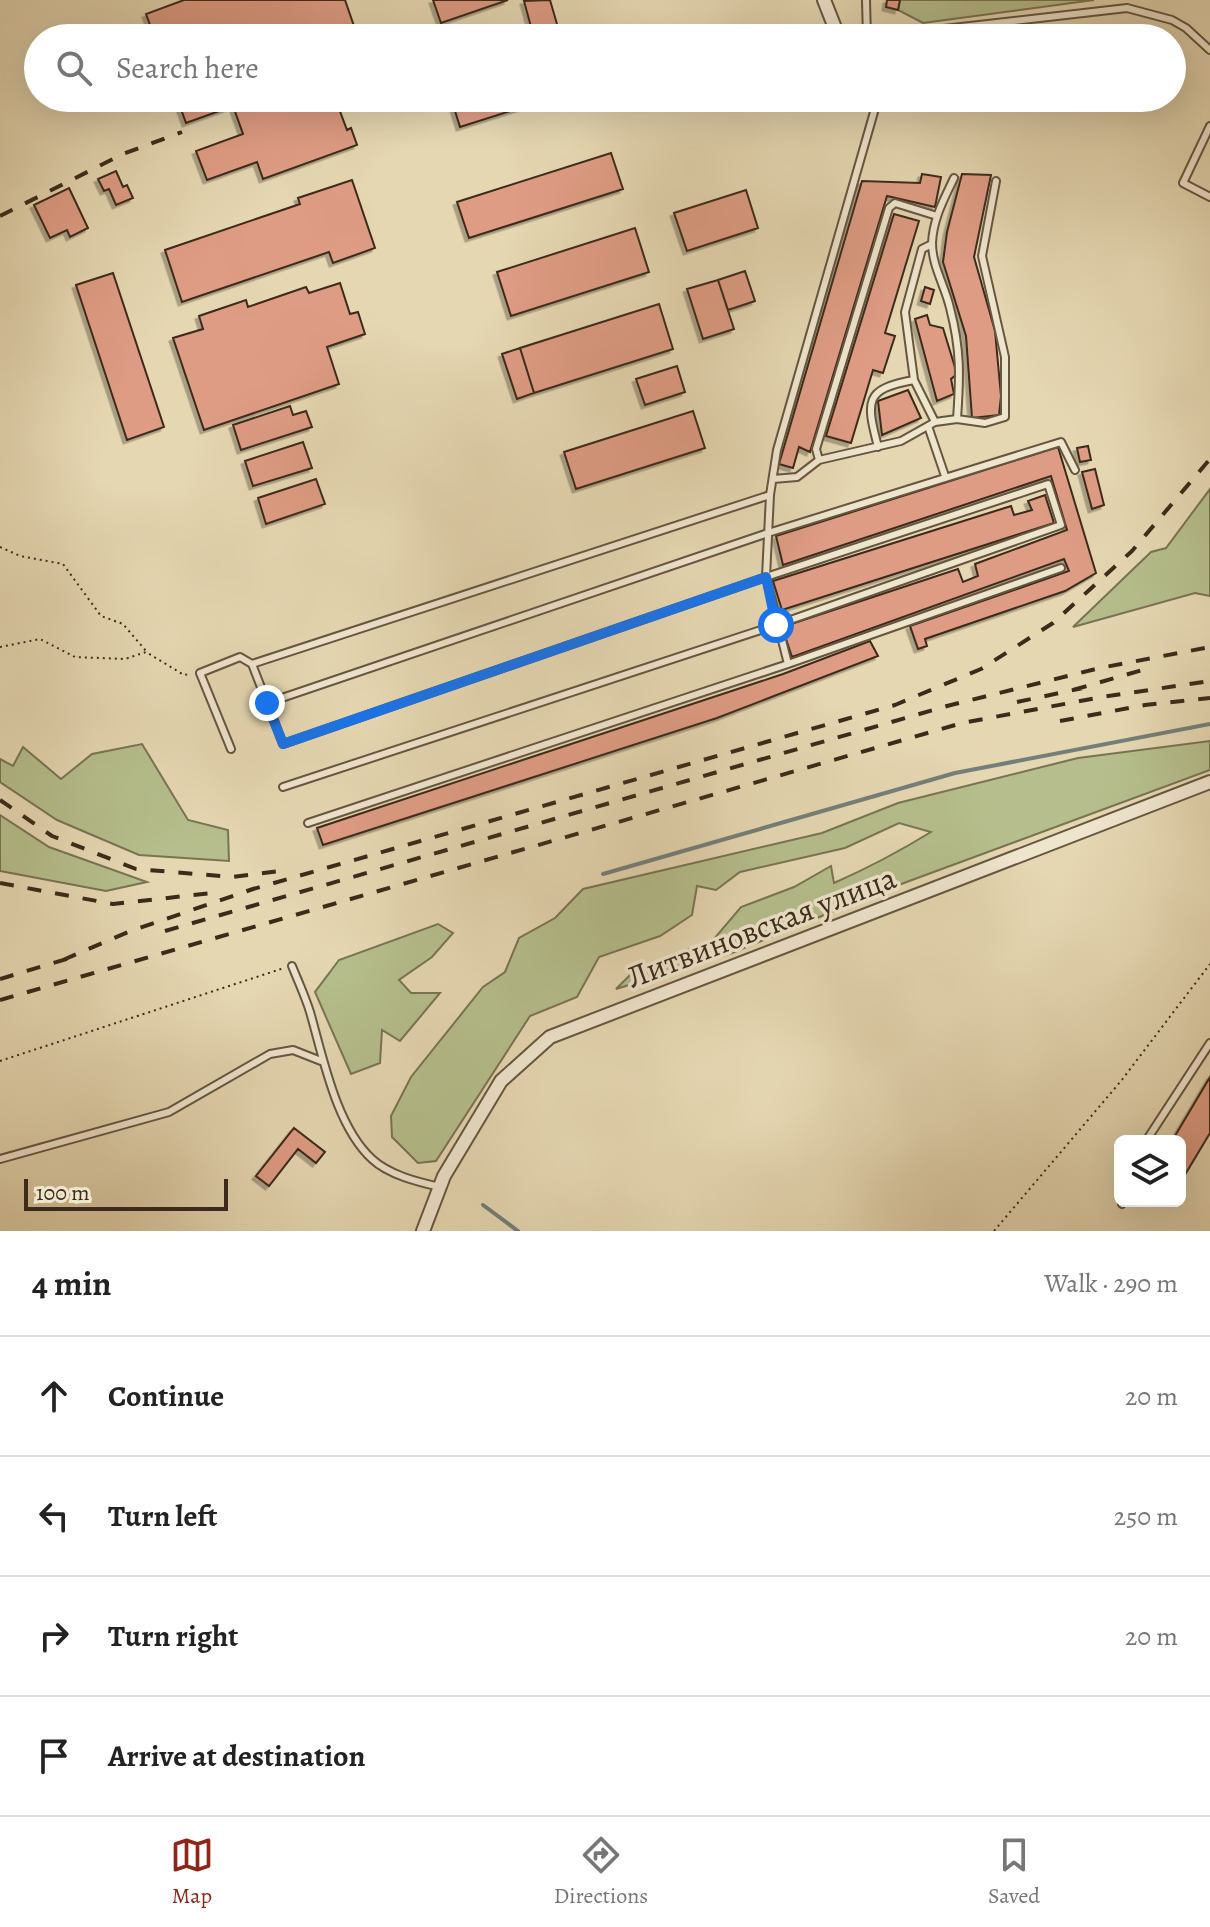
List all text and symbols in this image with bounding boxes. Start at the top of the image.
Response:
search box [24,24,1186,112]
icon: search [52,46,96,90]
text: Search here [116,48,259,88]
route start [758,607,794,643]
route end [249,685,285,721]
street label: Литвиновская улица [620,855,902,999]
map controls [1114,1135,1186,1207]
button: layers [1114,1135,1186,1207]
scale bar [24,1175,228,1211]
text: 100 m [36,1178,90,1208]
text: 4 min [32,1260,111,1307]
text: Walk · 290 m [1044,1266,1178,1301]
icon: ahead [32,1374,76,1418]
text: Continue [108,1376,224,1416]
text: 20 m [1125,1379,1178,1414]
icon: left [32,1494,76,1538]
text: Turn left [108,1496,217,1536]
text: 250 m [1114,1499,1178,1534]
icon: right [32,1614,76,1658]
text: Turn right [108,1616,238,1656]
text: 20 m [1125,1619,1178,1654]
icon: arrive [32,1734,76,1778]
text: Arrive at destination [108,1736,365,1776]
tab: Map [170,1833,214,1911]
tab: Directions [554,1833,648,1911]
tab: Saved [988,1833,1040,1911]

